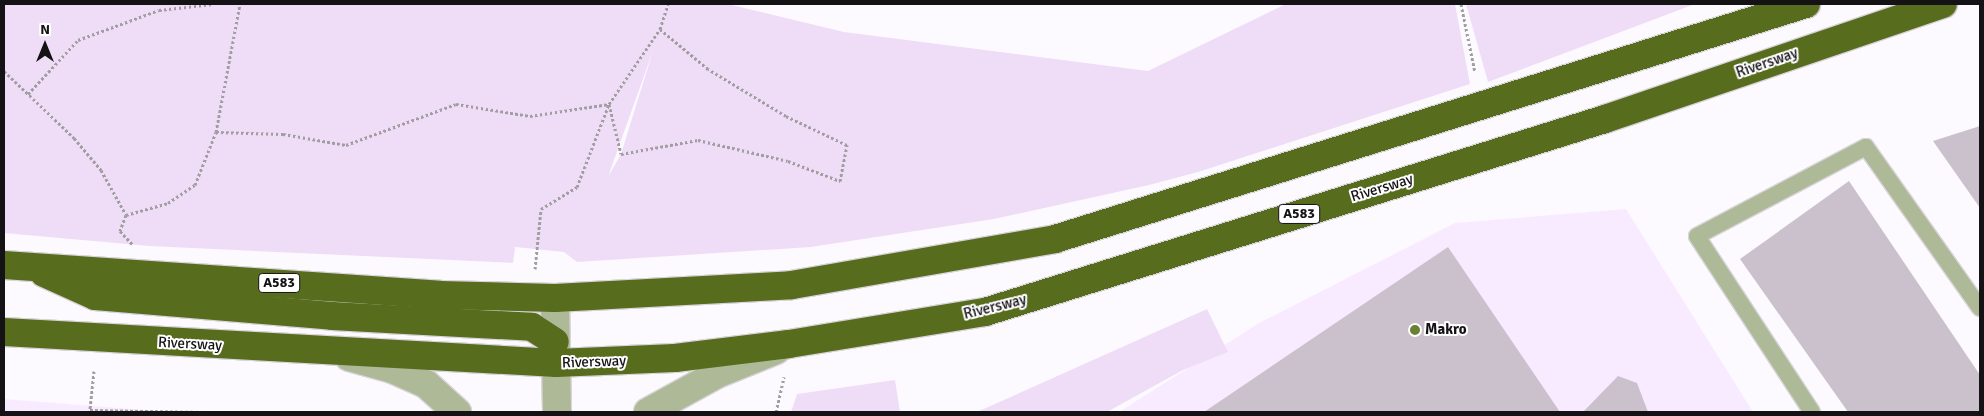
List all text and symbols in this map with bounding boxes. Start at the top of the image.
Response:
north arrow [20,20,70,70]
text: N [40,21,50,38]
street label: Riversway [1734,44,1800,82]
street label: Riversway [1349,170,1415,206]
road number: A583 [1278,202,1320,225]
road number: A583 [258,272,300,294]
street label: Riversway [962,290,1028,324]
place label: Makro [1425,321,1467,339]
marker: Makro [1409,324,1421,336]
street label: Riversway [157,333,223,355]
street label: Riversway [562,352,626,372]

